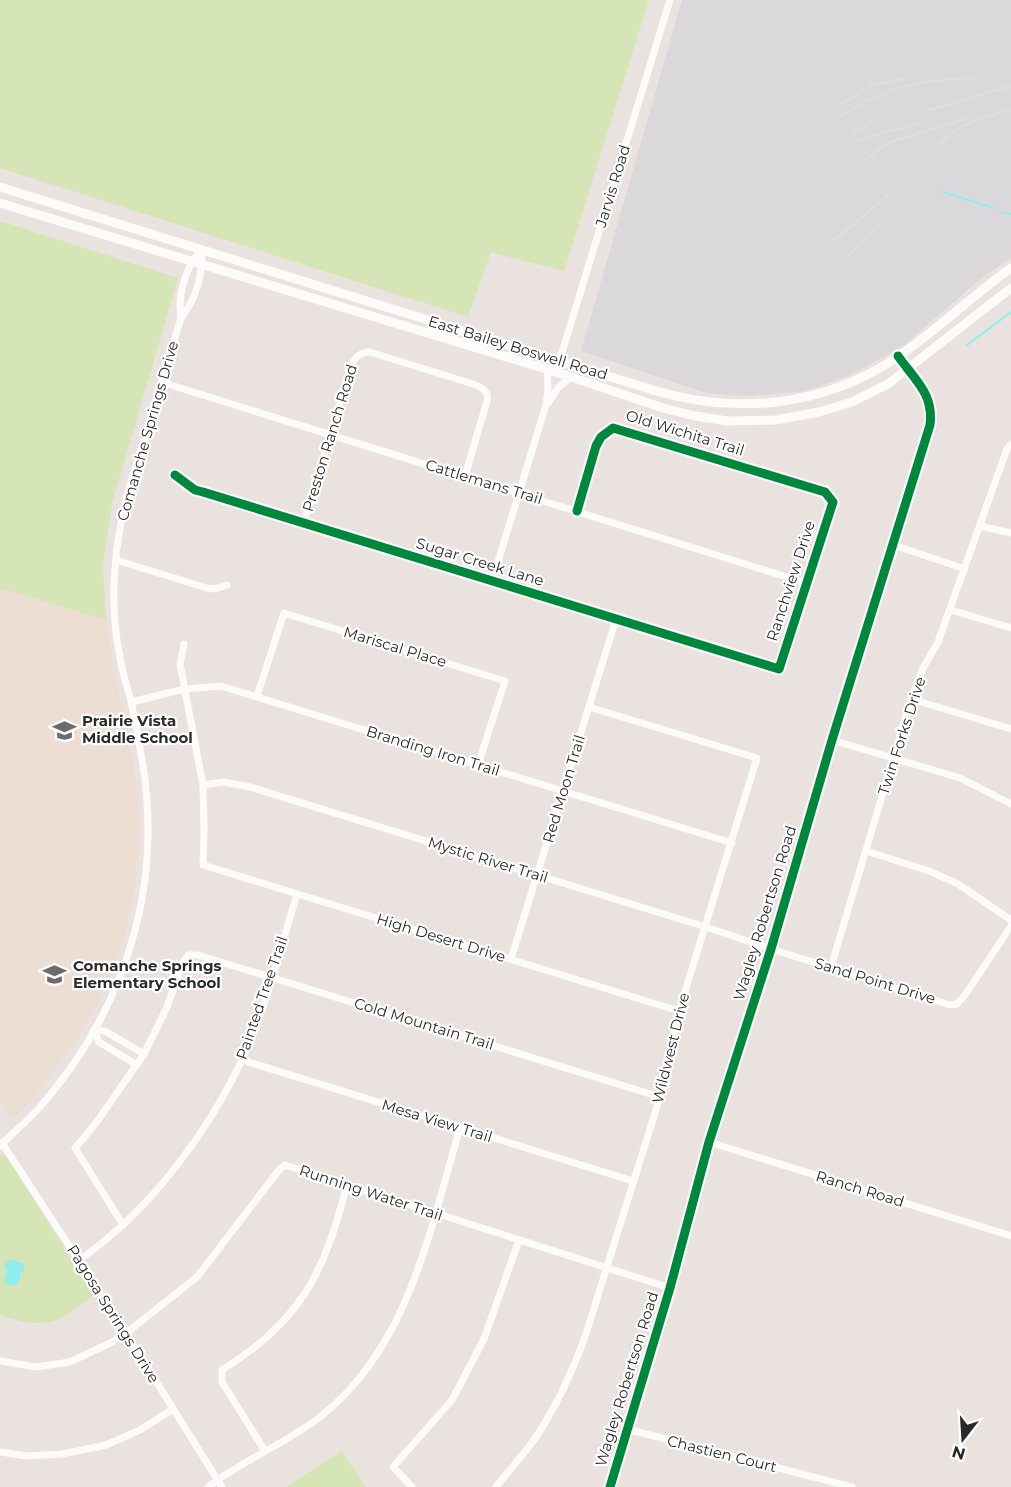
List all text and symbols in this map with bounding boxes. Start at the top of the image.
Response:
street label: Jarvis Road [591,142,634,230]
street label: East Bailey Boswell Road [426,311,610,384]
street label: Comanche Springs Drive [113,339,182,523]
street label: Preston Ranch Road [298,362,361,514]
street label: Old Wichita Trail [624,405,747,460]
street label: Cattlemans Trail [423,455,545,508]
street label: Ranchview Drive [762,518,819,643]
street label: Sugar Creek Lane [414,533,546,590]
street label: Mariscal Place [341,622,449,671]
street label: Twin Forks Drive [873,674,930,797]
place label: Prairie Vista Middle School [82,711,193,747]
school or university icon: Prairie Vista Middle School [51,717,77,743]
street label: Branding Iron Trail [364,721,502,780]
street label: Red Moon Trail [538,733,589,845]
street label: Wagley Robertson Road [729,823,800,1003]
street label: Mystic River Trail [426,832,551,887]
street label: High Desert Drive [374,909,508,966]
street label: Painted Tree Trail [231,933,292,1062]
street label: Sand Point Drive [812,953,938,1008]
place label: Comanche Springs Elementary School [73,956,222,992]
school or university icon: Comanche Springs Elementary School [42,962,68,988]
street label: Wildwest Drive [648,991,693,1105]
street label: Cold Mountain Trail [352,993,496,1054]
street label: Mesa View Trail [380,1095,495,1146]
street label: Running Water Trail [297,1160,445,1225]
street label: Ranch Road [814,1166,907,1211]
street label: Pagosa Springs Drive [63,1241,164,1386]
street label: Wagley Robertson Road [591,1289,662,1469]
north arrow [933,1409,993,1469]
street label: Chastien Court [665,1431,779,1476]
text: N [950,1442,968,1464]

